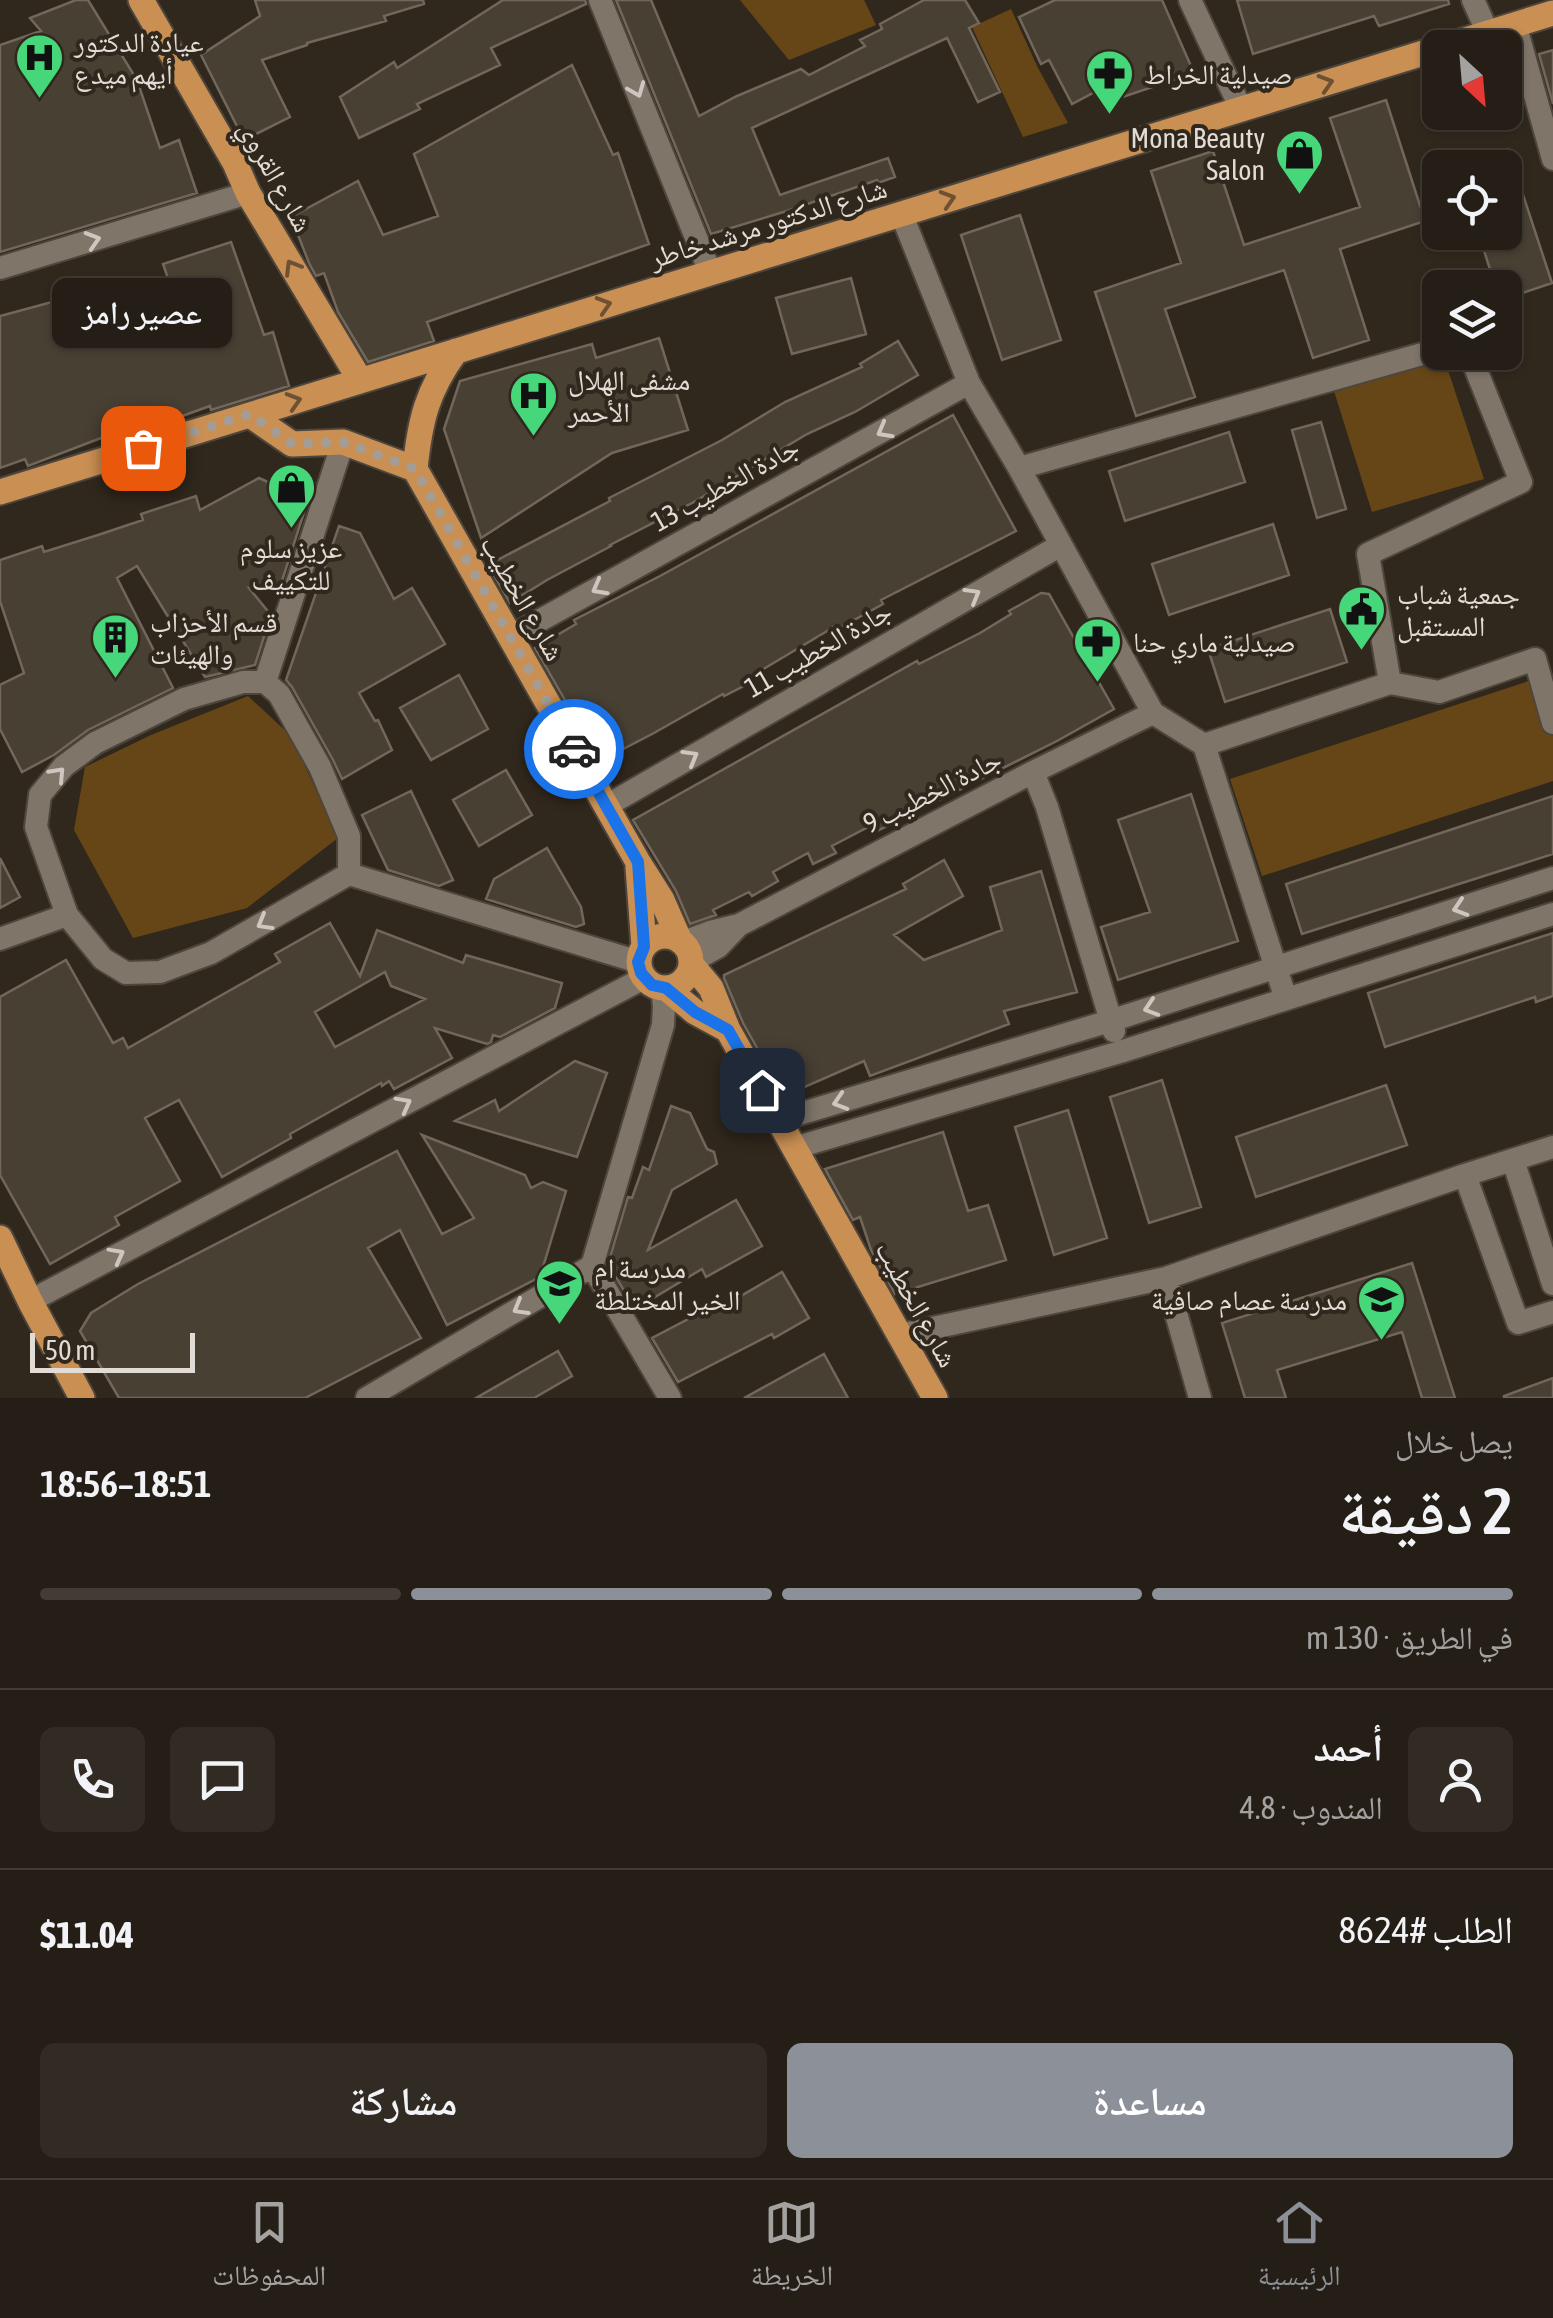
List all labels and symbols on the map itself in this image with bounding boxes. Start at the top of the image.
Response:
place label: عيادة الدكتور أيهم ميدع [73,26,204,93]
north arrow [1422,30,1522,130]
hospital icon: عيادة الدكتور أيهم ميدع [13,32,65,100]
pharmacy icon: صيدلية الخراط [1083,48,1135,116]
place label: صيدلية الخراط [1144,58,1293,90]
one-way arrow [1317,74,1334,94]
one-way arrow [625,81,645,98]
street label: شارع القروي [226,115,320,241]
place label: Mona Beauty Salon [1131,122,1265,186]
shop icon: Mona Beauty Salon [1274,128,1326,196]
street label: شارع الدكتور مرشد خاطر [644,172,891,277]
one-way arrow [939,190,956,211]
one-way arrow [84,231,101,252]
one-way arrow [285,260,304,278]
callout: عصير رامز [53,278,233,348]
one-way arrow [595,296,612,317]
place label: مشفى الهلال الأحمر [567,364,690,428]
hospital icon: مشفى الهلال الأحمر [507,370,559,438]
one-way arrow [285,392,302,413]
pin [101,406,186,491]
one-way arrow [876,418,894,438]
street label: جادة الخطيب 13 [646,430,805,538]
shop icon: عزيز سلوم للتكييف [265,462,317,530]
street label: شارع الخطيب [473,530,572,667]
place label: عزيز سلوم للتكييف [240,532,342,596]
one-way arrow [592,575,610,595]
place label: جمعية شباب المستقبل [1397,578,1520,644]
public building icon: جمعية شباب المستقبل [1336,584,1388,652]
one-way arrow [962,588,980,607]
street label: جادة الخطيب 11 [739,594,897,704]
place label: قسم الأحزاب والهيئات [150,606,278,670]
building icon: قسم الأحزاب والهيئات [89,612,141,680]
pharmacy icon: صيدلية ماري حنا [1072,616,1124,684]
place label: صيدلية ماري حنا [1133,626,1296,665]
courier [524,699,624,799]
street label: جادة الخطيب 9 [858,743,1007,840]
one-way arrow [680,750,698,770]
one-way arrow [46,768,64,786]
one-way arrow [1453,896,1470,917]
one-way arrow [257,910,275,930]
one-way arrow [1143,996,1160,1016]
pin [720,1048,805,1133]
one-way arrow [832,1090,849,1111]
one-way arrow [394,1097,412,1116]
street label: شارع الخطيب [868,1236,965,1373]
one-way arrow [106,1248,124,1267]
place label: مدرسة ام الخير المختلطة [594,1252,741,1316]
school or university icon: مدرسة ام الخير المختلطة [533,1258,585,1326]
school or university icon: مدرسة عصام صافية [1356,1274,1408,1342]
place label: مدرسة عصام صافية [1151,1284,1347,1319]
one-way arrow [512,1296,530,1315]
scale bar [30,1328,195,1372]

